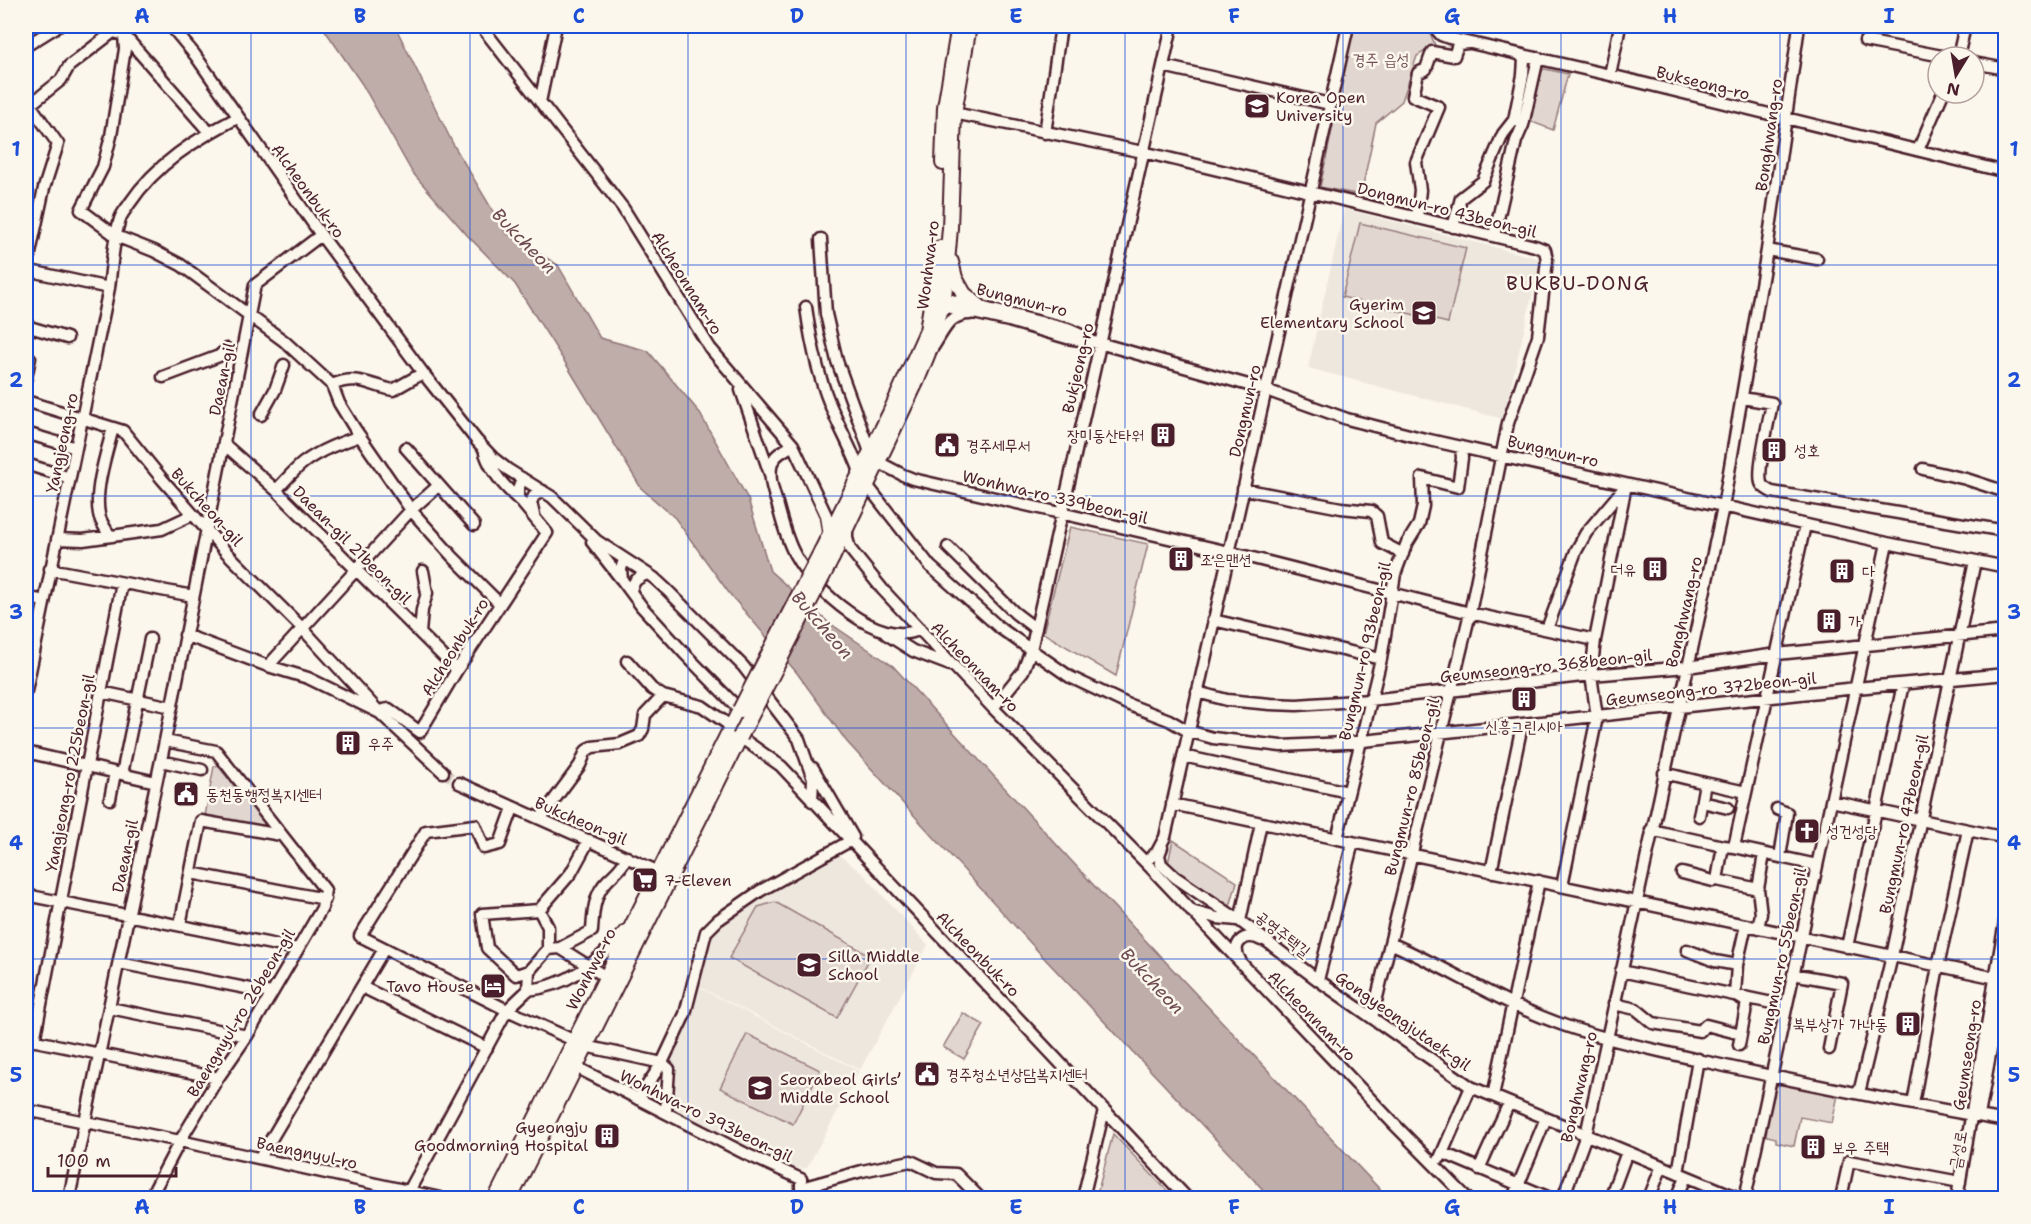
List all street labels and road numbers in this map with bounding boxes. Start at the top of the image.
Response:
street label: Bukseong-ro [1654,61,1752,105]
street label: Bonghwang-ro [1751,77,1787,193]
street label: Alcheonbuk-ro [267,140,349,242]
street label: Dongmun-ro 43beon-gil [1355,178,1539,243]
street label: Wonhwa-ro [912,219,944,311]
street label: Alcheonnam-ro [647,227,727,339]
street label: Bungmun-ro [974,279,1070,321]
street label: Bukjeong-ro [1057,321,1099,415]
street label: Daean-gil [204,340,240,417]
street label: Dongmun-ro [1224,363,1266,459]
street label: Yangjeong-ro [41,391,83,495]
street label: Bungmun-ro [1505,430,1601,472]
street label: Bukcheon-gil [166,463,248,551]
street label: Wonhwa-ro 339beon-gil [960,465,1150,529]
street label: Daean-gil 21beon-gil [288,481,416,609]
street label: Bonghwang-ro [1661,554,1707,670]
street label: Bungmun-ro 93beon-gil [1334,559,1396,743]
street label: Alcheonbuk-ro [417,594,493,700]
street label: Alcheonnam-ro [926,617,1024,717]
street label: Geumseong-ro 368beon-gil [1439,644,1653,688]
street label: Geumseong-ro 372beon-gil [1605,667,1817,711]
street label: Yangjeong-ro 225beon-gil [40,672,100,874]
street label: Bungmun-ro 85beon-gil [1380,696,1444,878]
street label: Bungmun-ro 47beon-gil [1875,732,1933,916]
street label: Bukcheon-gil [532,792,631,850]
street label: Daean-gil [107,817,143,894]
street label: Bungmun-ro 55beon-gil [1753,865,1811,1047]
street label: 공영주택길 [1251,906,1315,962]
street label: Alcheonbuk-ro [932,907,1024,1001]
street label: Wonhwa-ro [561,924,621,1014]
street label: Baengnyul-ro 26beon-gil [182,925,300,1101]
street label: Alcheonnam-ro [1263,966,1361,1066]
street label: Gongyeongjutaek-gil [1331,966,1475,1076]
street label: Geumseong-ro [1948,998,1986,1112]
street label: Bonghwang-ro [1556,1029,1602,1145]
street label: Wonhwa-ro 393beon-gil [616,1065,796,1167]
street label: 금성로 [1944,1129,1972,1171]
street label: Baengnyul-ro [255,1132,359,1174]

